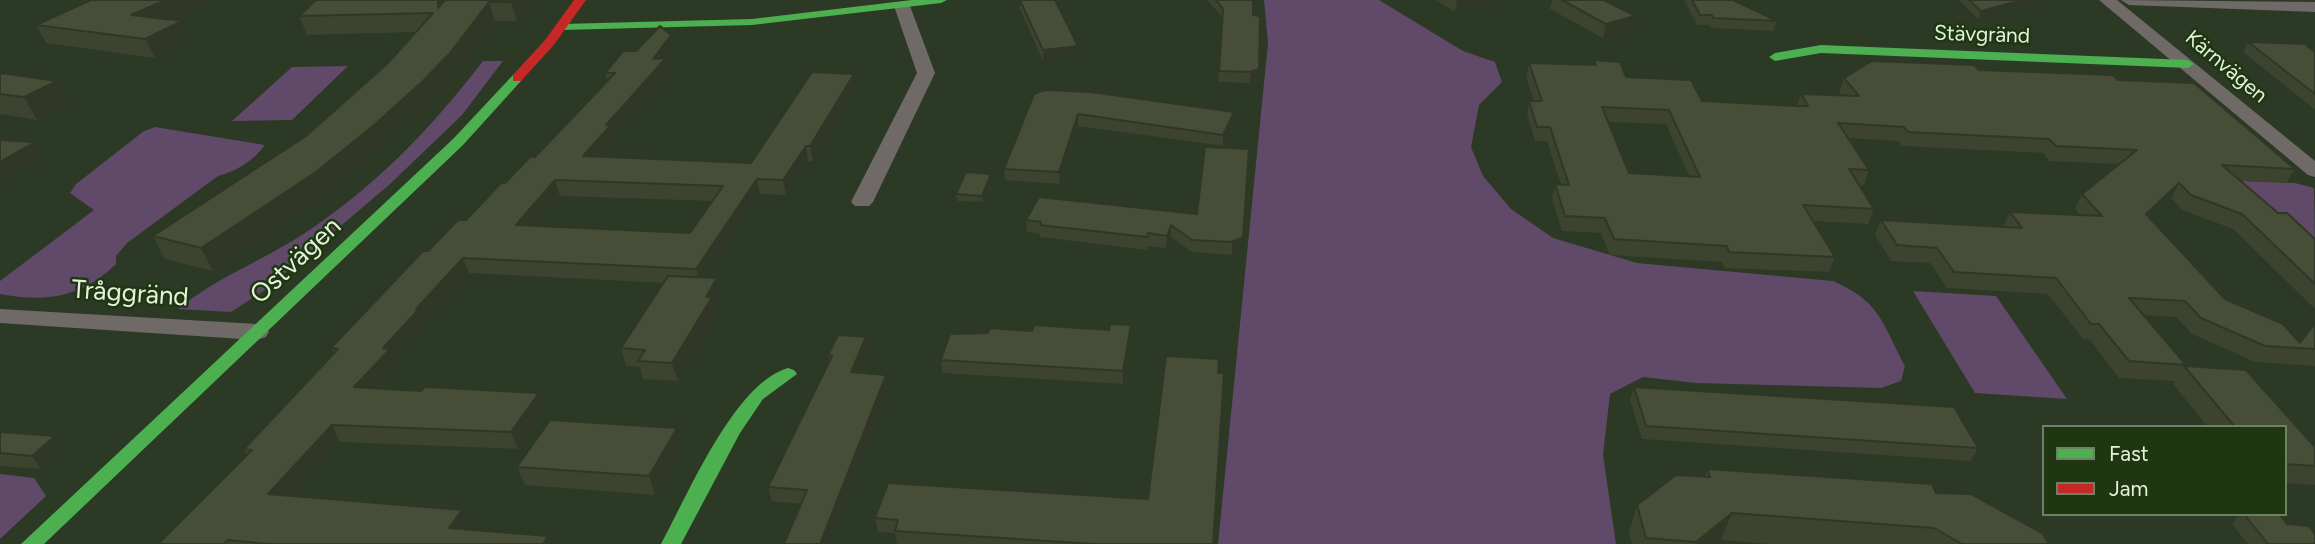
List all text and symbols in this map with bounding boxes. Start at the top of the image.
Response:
street label: Stävgränd [1934,21,2030,49]
street label: Kärnvägen [2180,25,2272,109]
street label: Ostvägen [244,211,348,311]
street label: Tråggränd [70,274,190,314]
legend [2042,425,2287,516]
text: Fast [2109,441,2149,466]
text: Jam [2109,476,2148,501]

